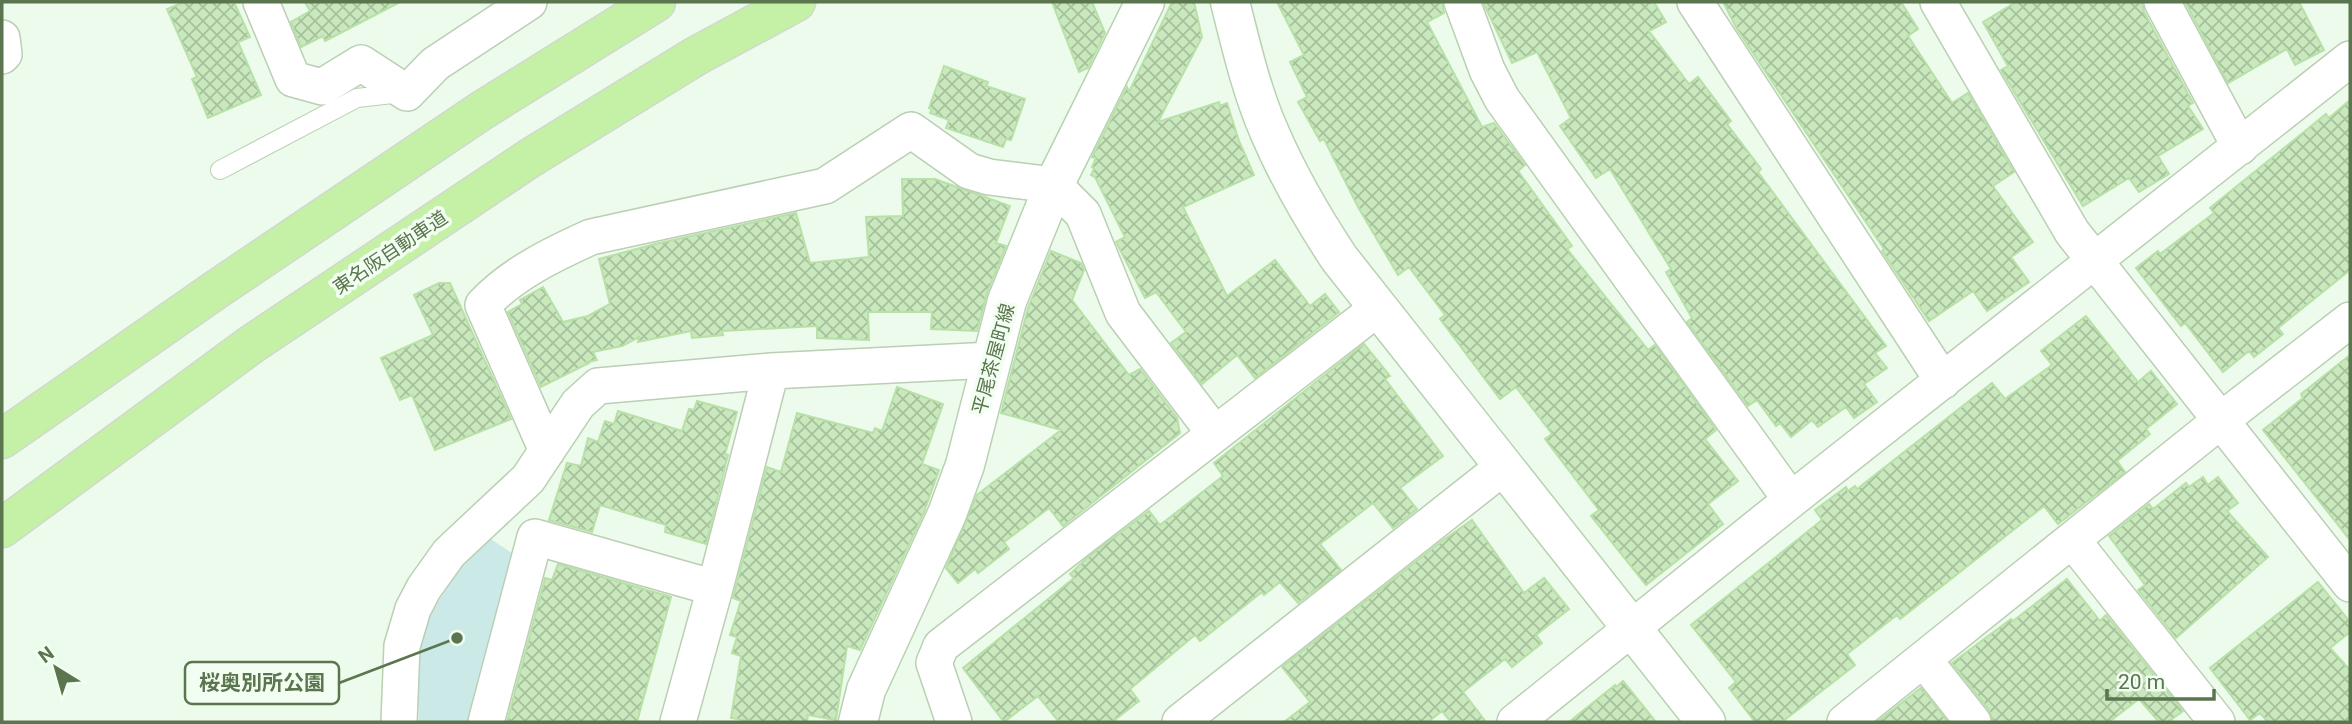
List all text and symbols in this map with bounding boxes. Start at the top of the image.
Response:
street label: 東名阪自動車道 [329,206,452,299]
street label: 平尾茶屋町線 [968,301,1019,417]
north arrow [21,633,91,703]
text: N [34,642,58,668]
scale bar [2107,658,2214,702]
callout: 桜奥別所公園 [185,662,339,704]
text: 20 m [2118,670,2165,694]
text: 桜奥別所公園 [199,671,325,695]

